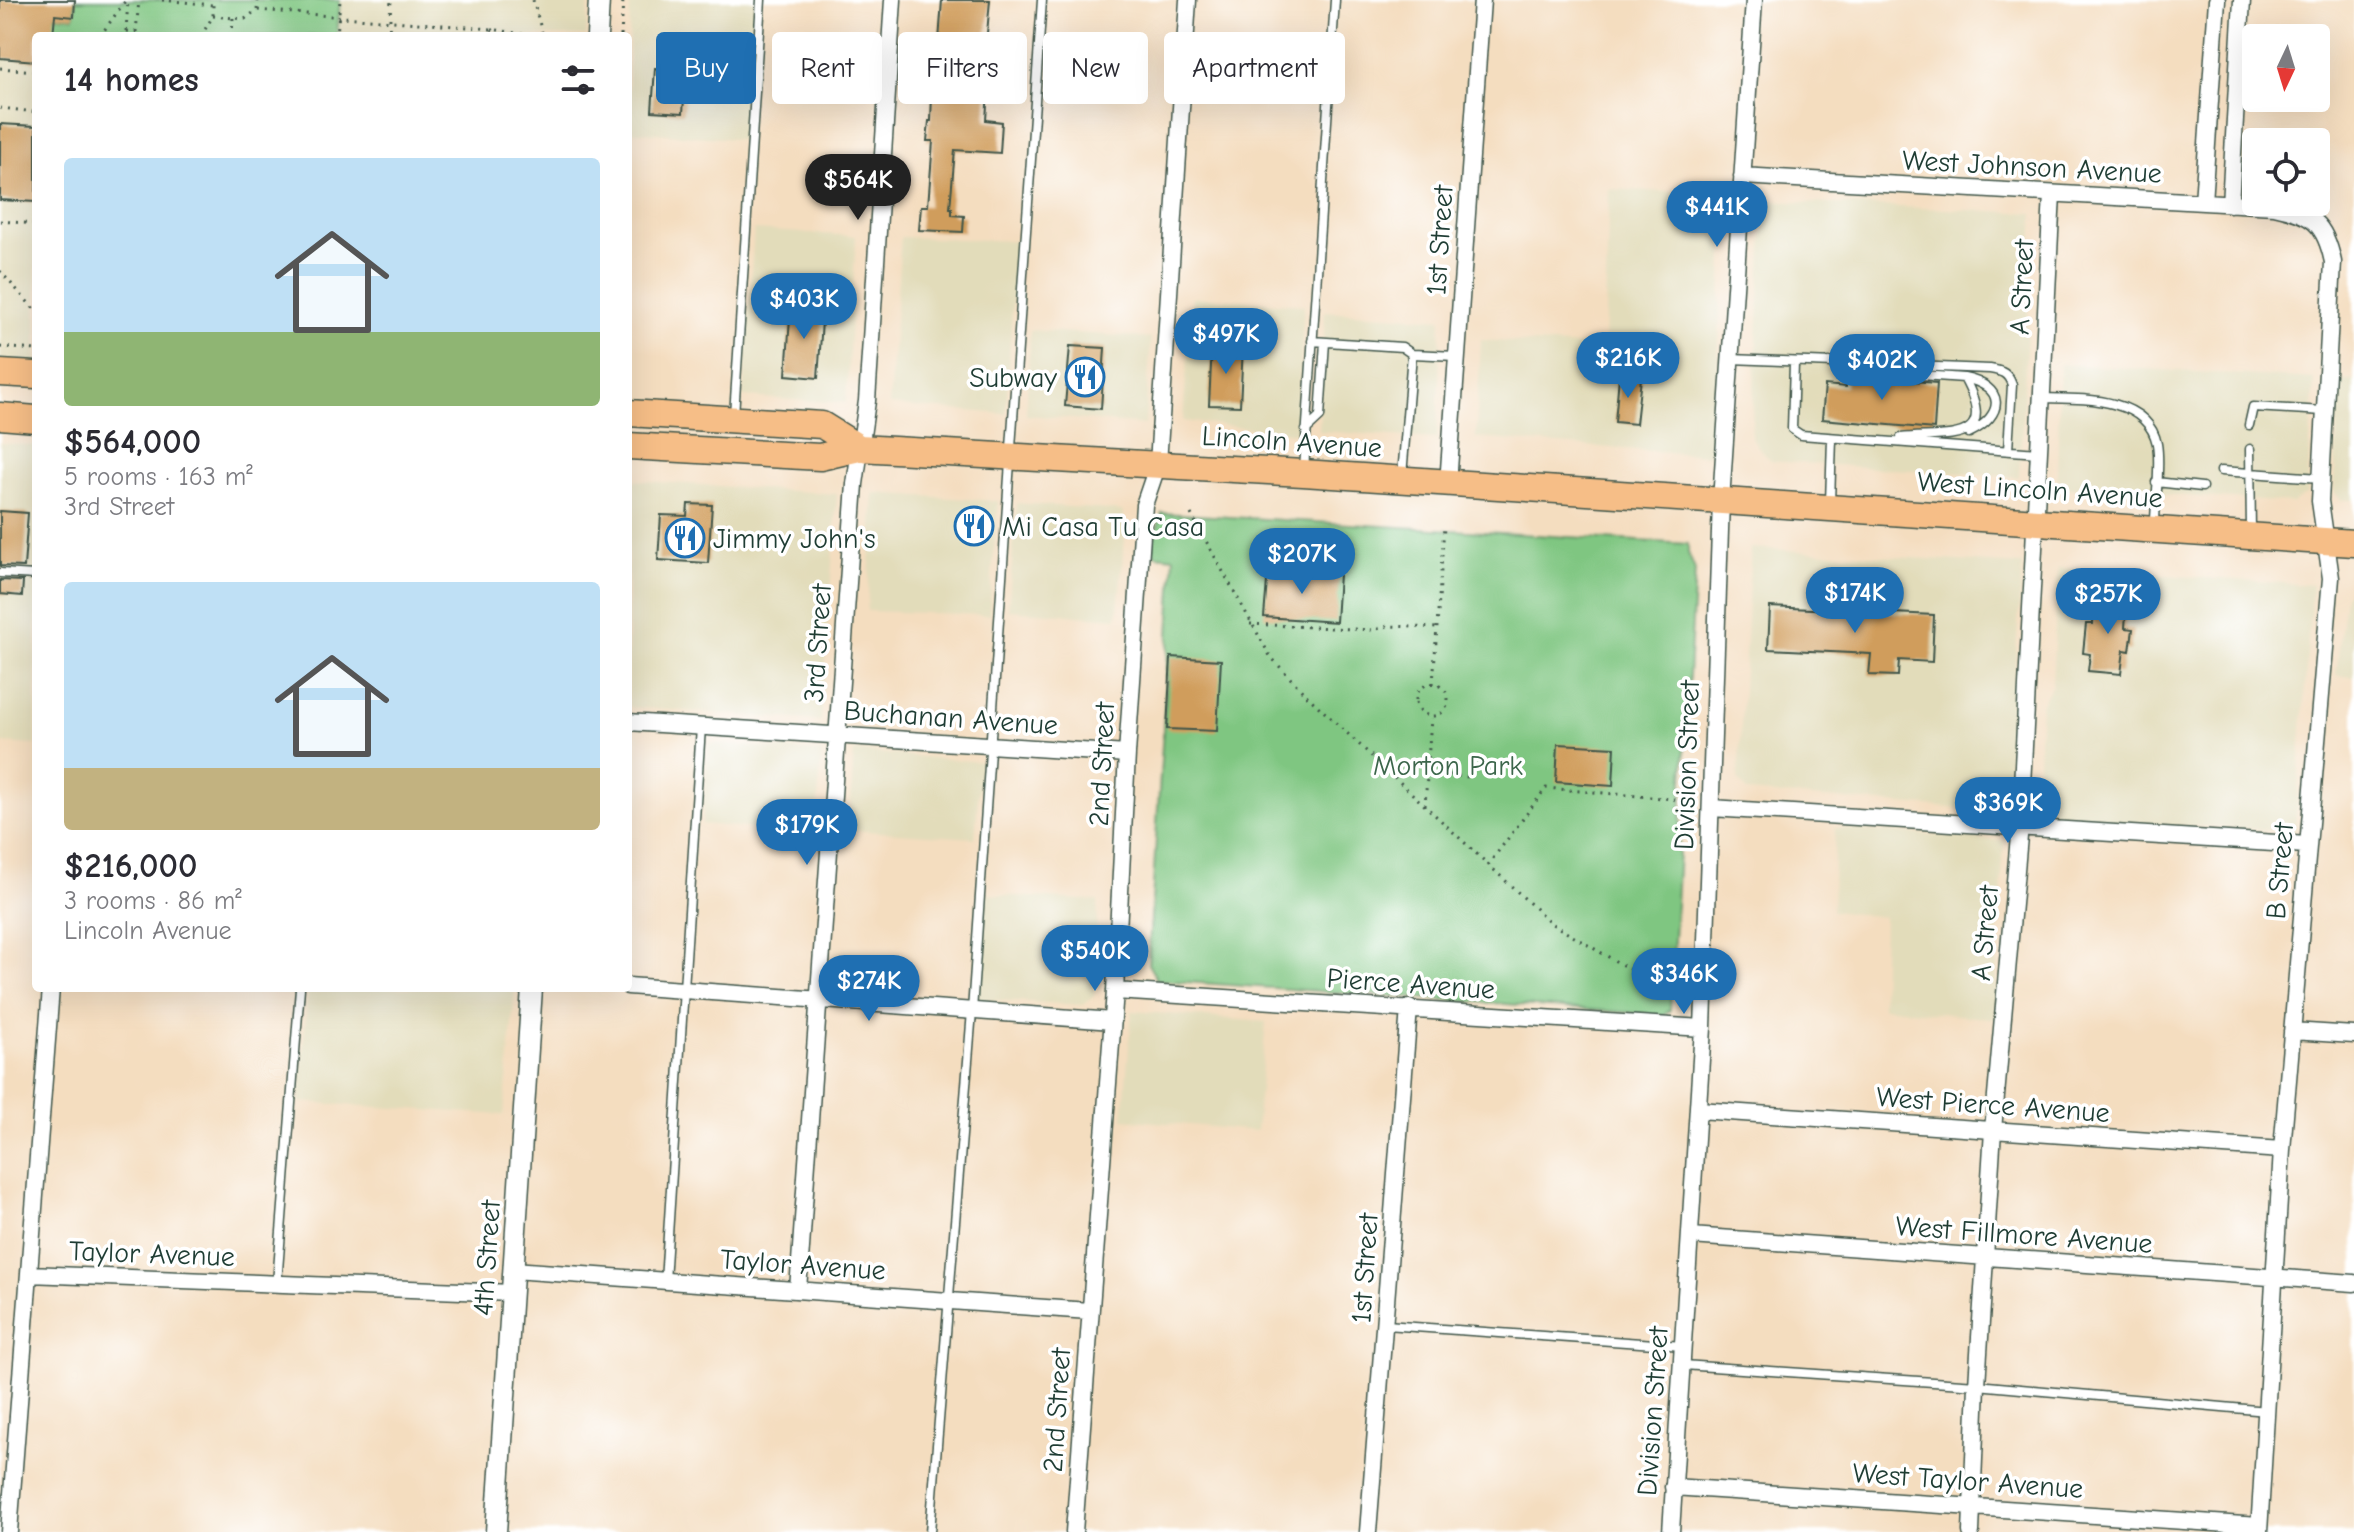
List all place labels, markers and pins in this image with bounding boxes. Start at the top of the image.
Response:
pin: $564K [802,154,914,222]
pin: $441K [1661,181,1773,249]
pin: $403K [748,273,860,341]
pin: $497K [1170,308,1282,376]
pin: $216K [1572,332,1684,400]
pin: $402K [1826,334,1938,402]
restaurant icon: Subway [1064,356,1106,398]
place label: Subway [969,362,1057,394]
restaurant icon: Mi Casa Tu Casa [953,505,995,547]
place label: Mi Casa Tu Casa [1002,511,1204,543]
restaurant icon: Jimmy John's [664,517,706,559]
place label: Jimmy John's [713,523,876,555]
pin: $207K [1246,528,1358,596]
pin: $174K [1799,567,1911,635]
pin: $257K [2052,568,2164,636]
pin: $369K [1952,777,2064,845]
pin: $179K [751,799,863,867]
pin: $540K [1039,925,1151,993]
pin: $346K [1628,948,1740,1016]
pin: $274K [813,955,925,1023]

